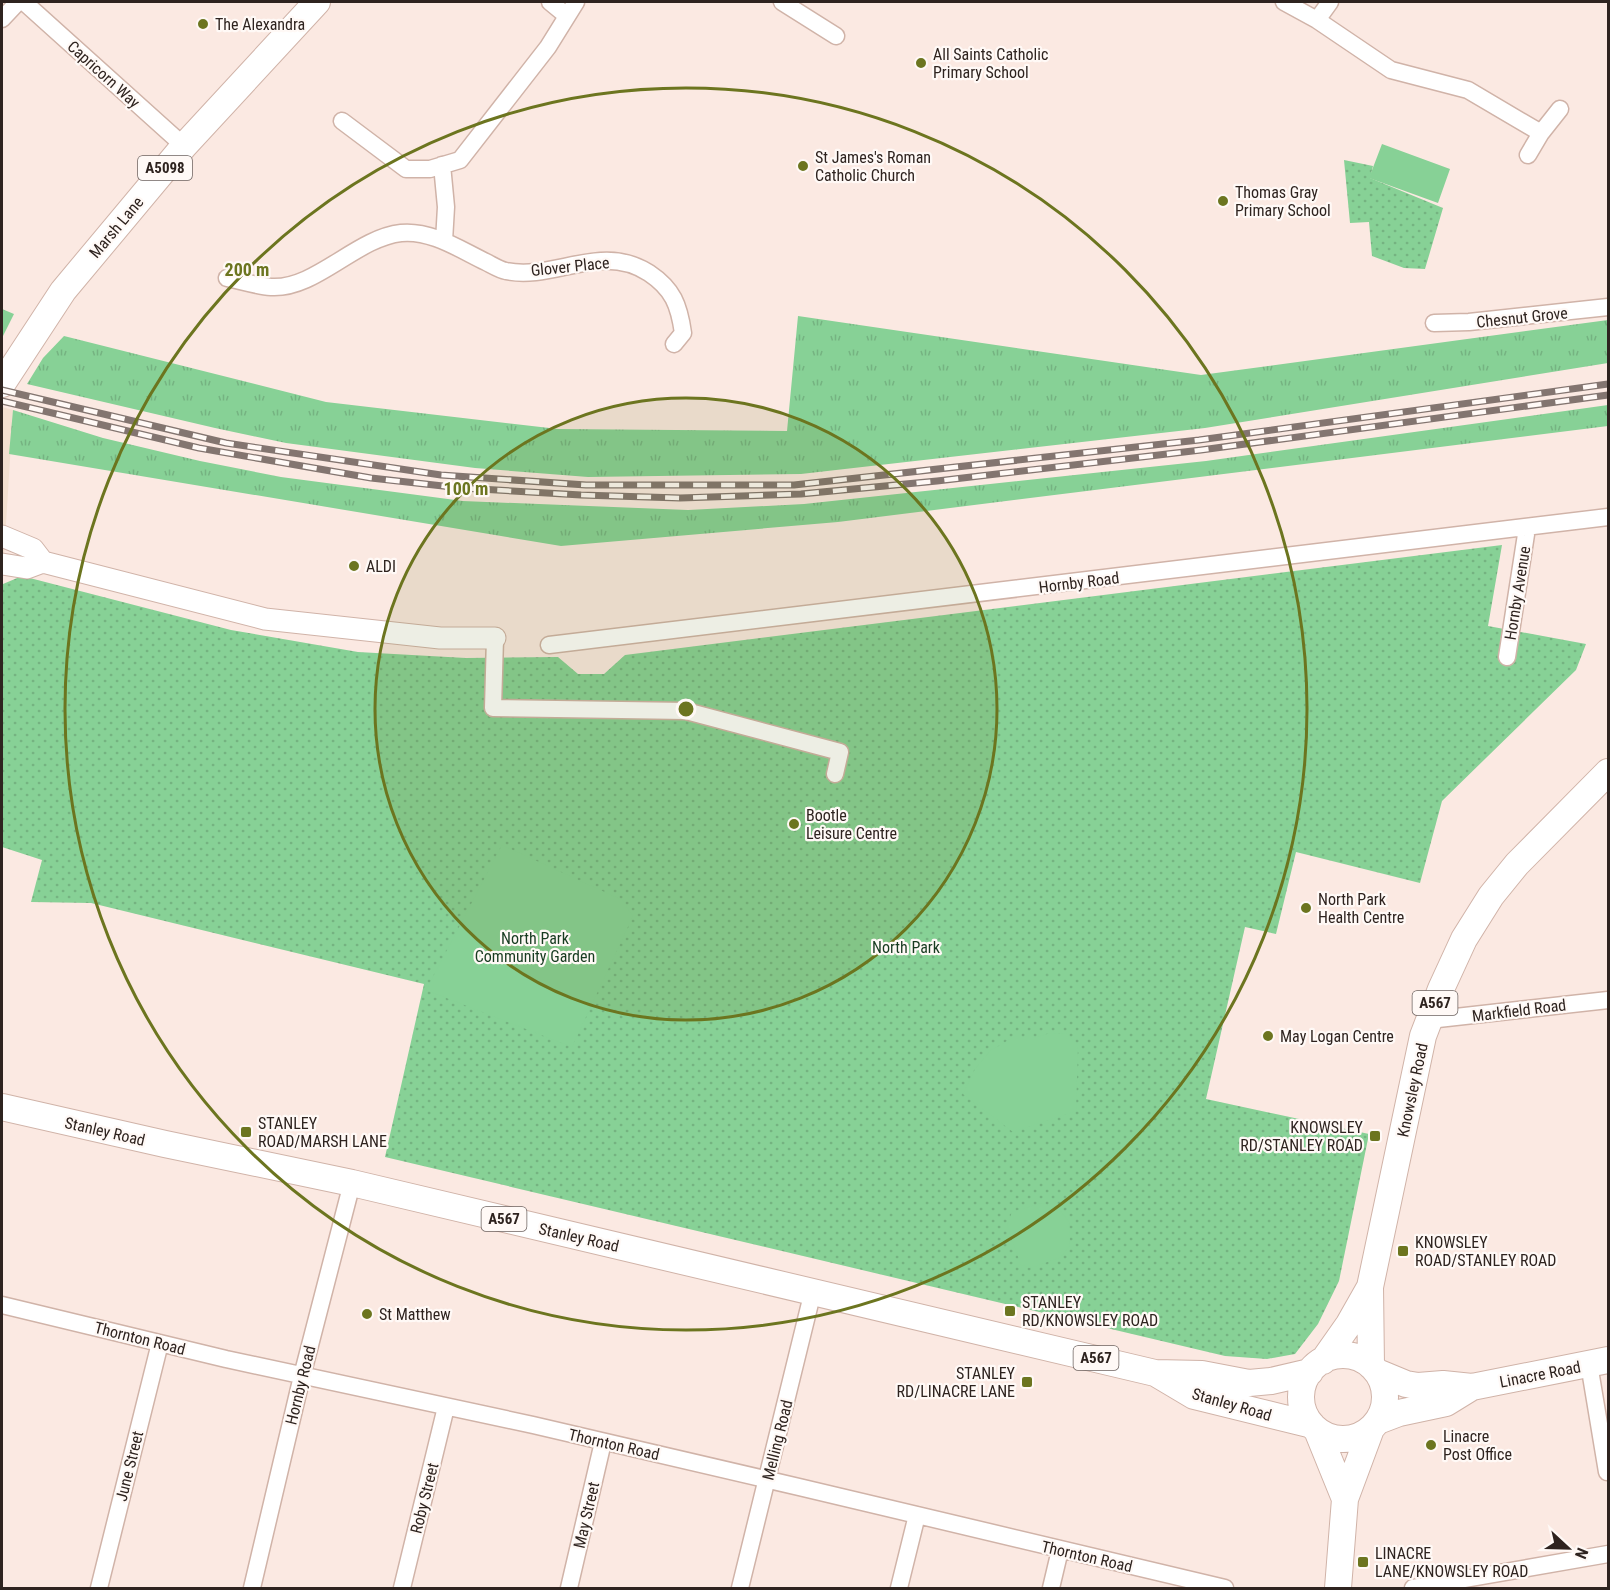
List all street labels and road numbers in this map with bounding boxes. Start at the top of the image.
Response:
street label: Capricorn Way [63,37,144,112]
road number: A5098 [138,156,192,180]
street label: Marsh Lane [85,193,147,262]
street label: Glover Place [530,253,610,280]
street label: Chesnut Grove [1475,303,1569,332]
street label: Hornby Avenue [1501,545,1534,641]
street label: Hornby Road [1038,568,1120,597]
road number: A567 [1412,991,1458,1015]
street label: Markfield Road [1471,995,1567,1026]
street label: Knowsley Road [1393,1041,1432,1139]
street label: Stanley Road [63,1113,147,1150]
road number: A567 [482,1207,526,1231]
street label: Stanley Road [537,1219,621,1256]
street label: Thornton Road [93,1318,187,1359]
street label: Hornby Road [281,1344,319,1427]
road number: A567 [1074,1346,1118,1370]
street label: Linacre Road [1498,1357,1582,1392]
street label: Stanley Road [1190,1384,1274,1425]
street label: Melling Road [758,1398,797,1482]
street label: Thornton Road [567,1425,661,1464]
street label: June Street [112,1429,147,1503]
street label: Roby Street [407,1461,442,1535]
street label: May Street [570,1480,603,1550]
street label: Thornton Road [1040,1537,1134,1576]

